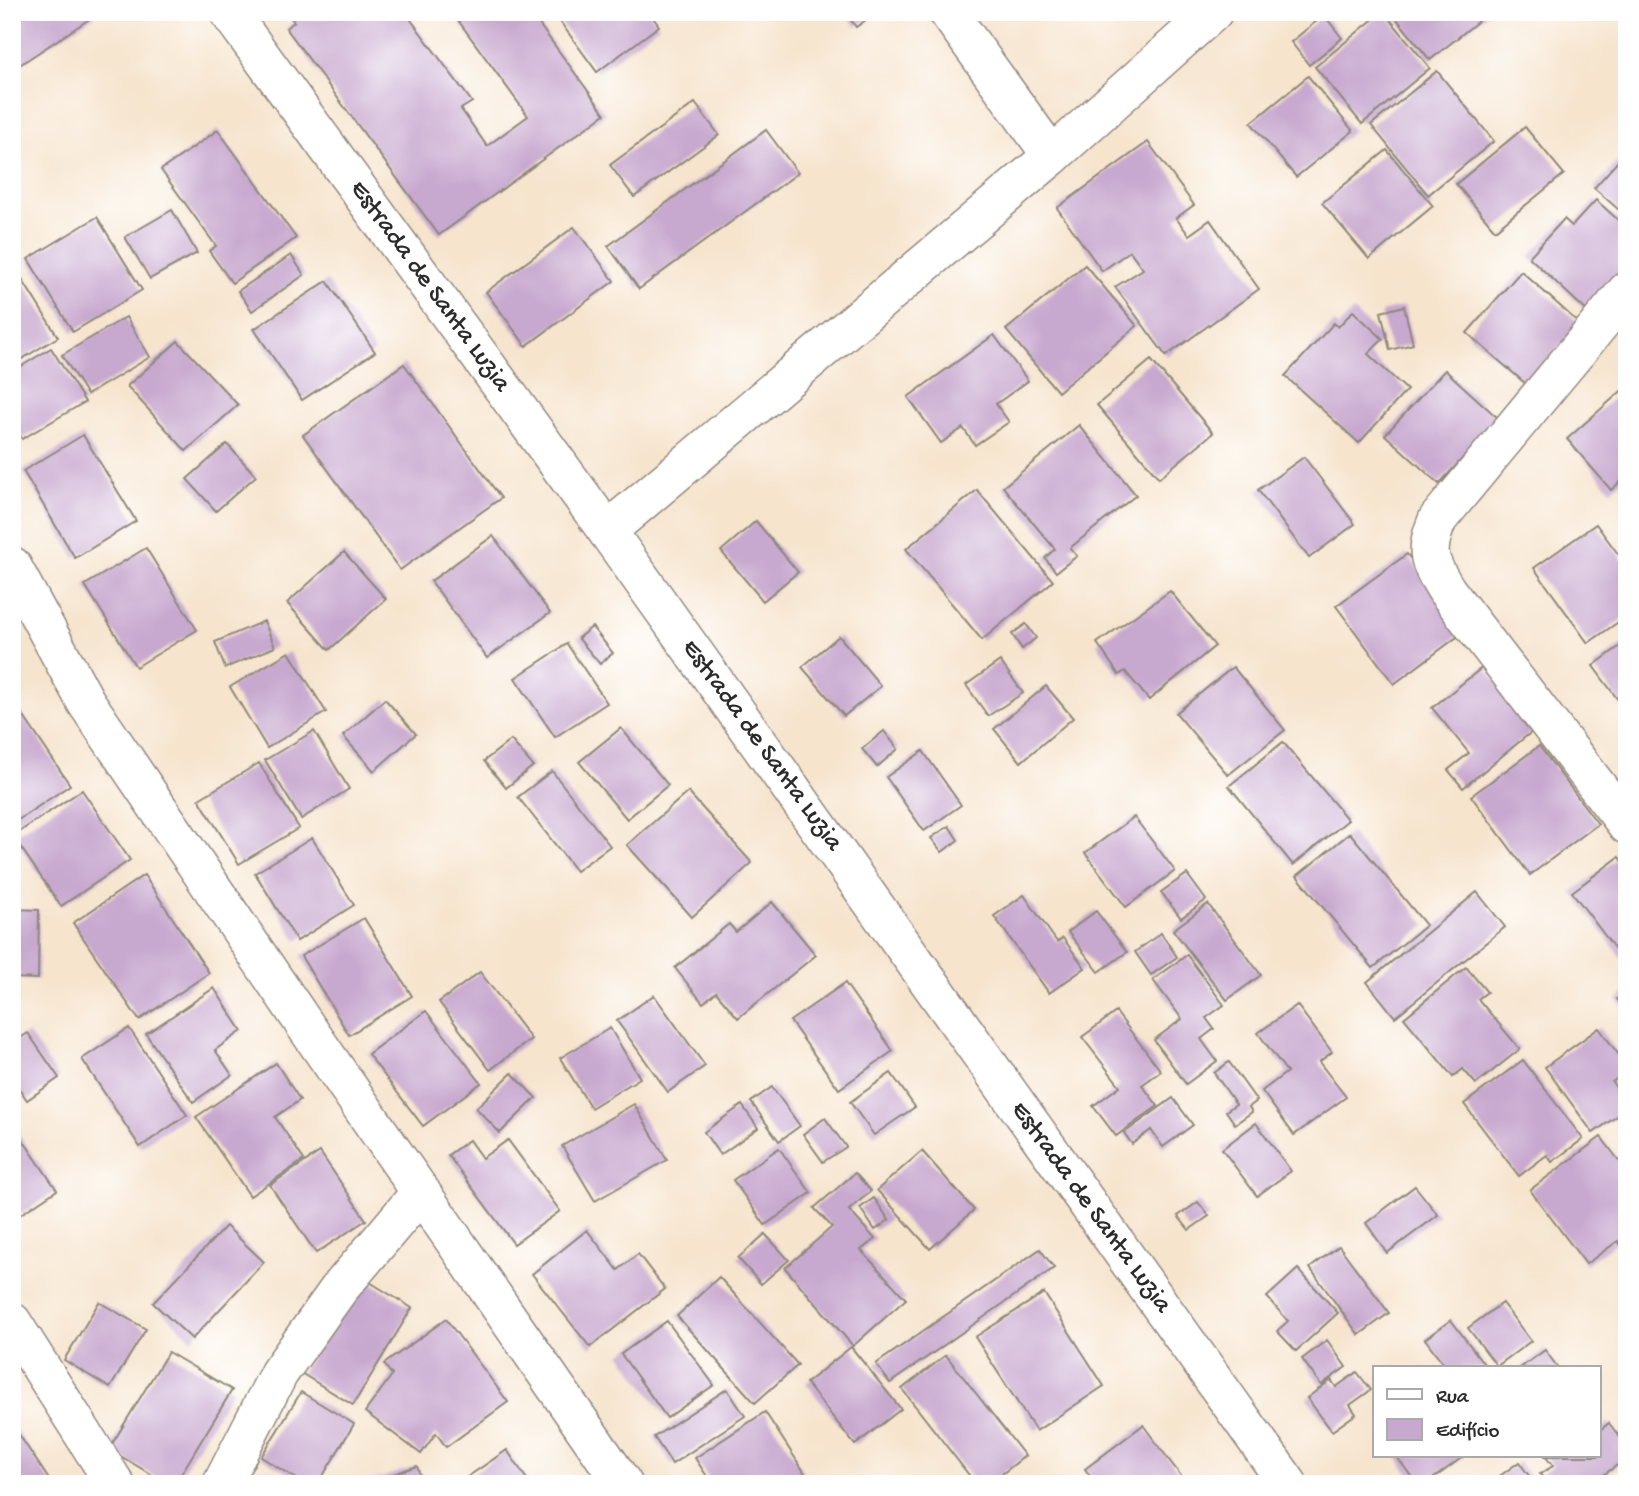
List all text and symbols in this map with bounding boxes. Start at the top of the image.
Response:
street label: Estrada de Santa Luzia [342,175,517,400]
street label: Estrada de Santa Luzia [674,634,849,859]
street label: Estrada de Santa Luzia [1003,1096,1178,1321]
legend [1373,1366,1600,1458]
text: Rua [1436,1386,1470,1411]
text: Edifício [1436,1420,1500,1445]

